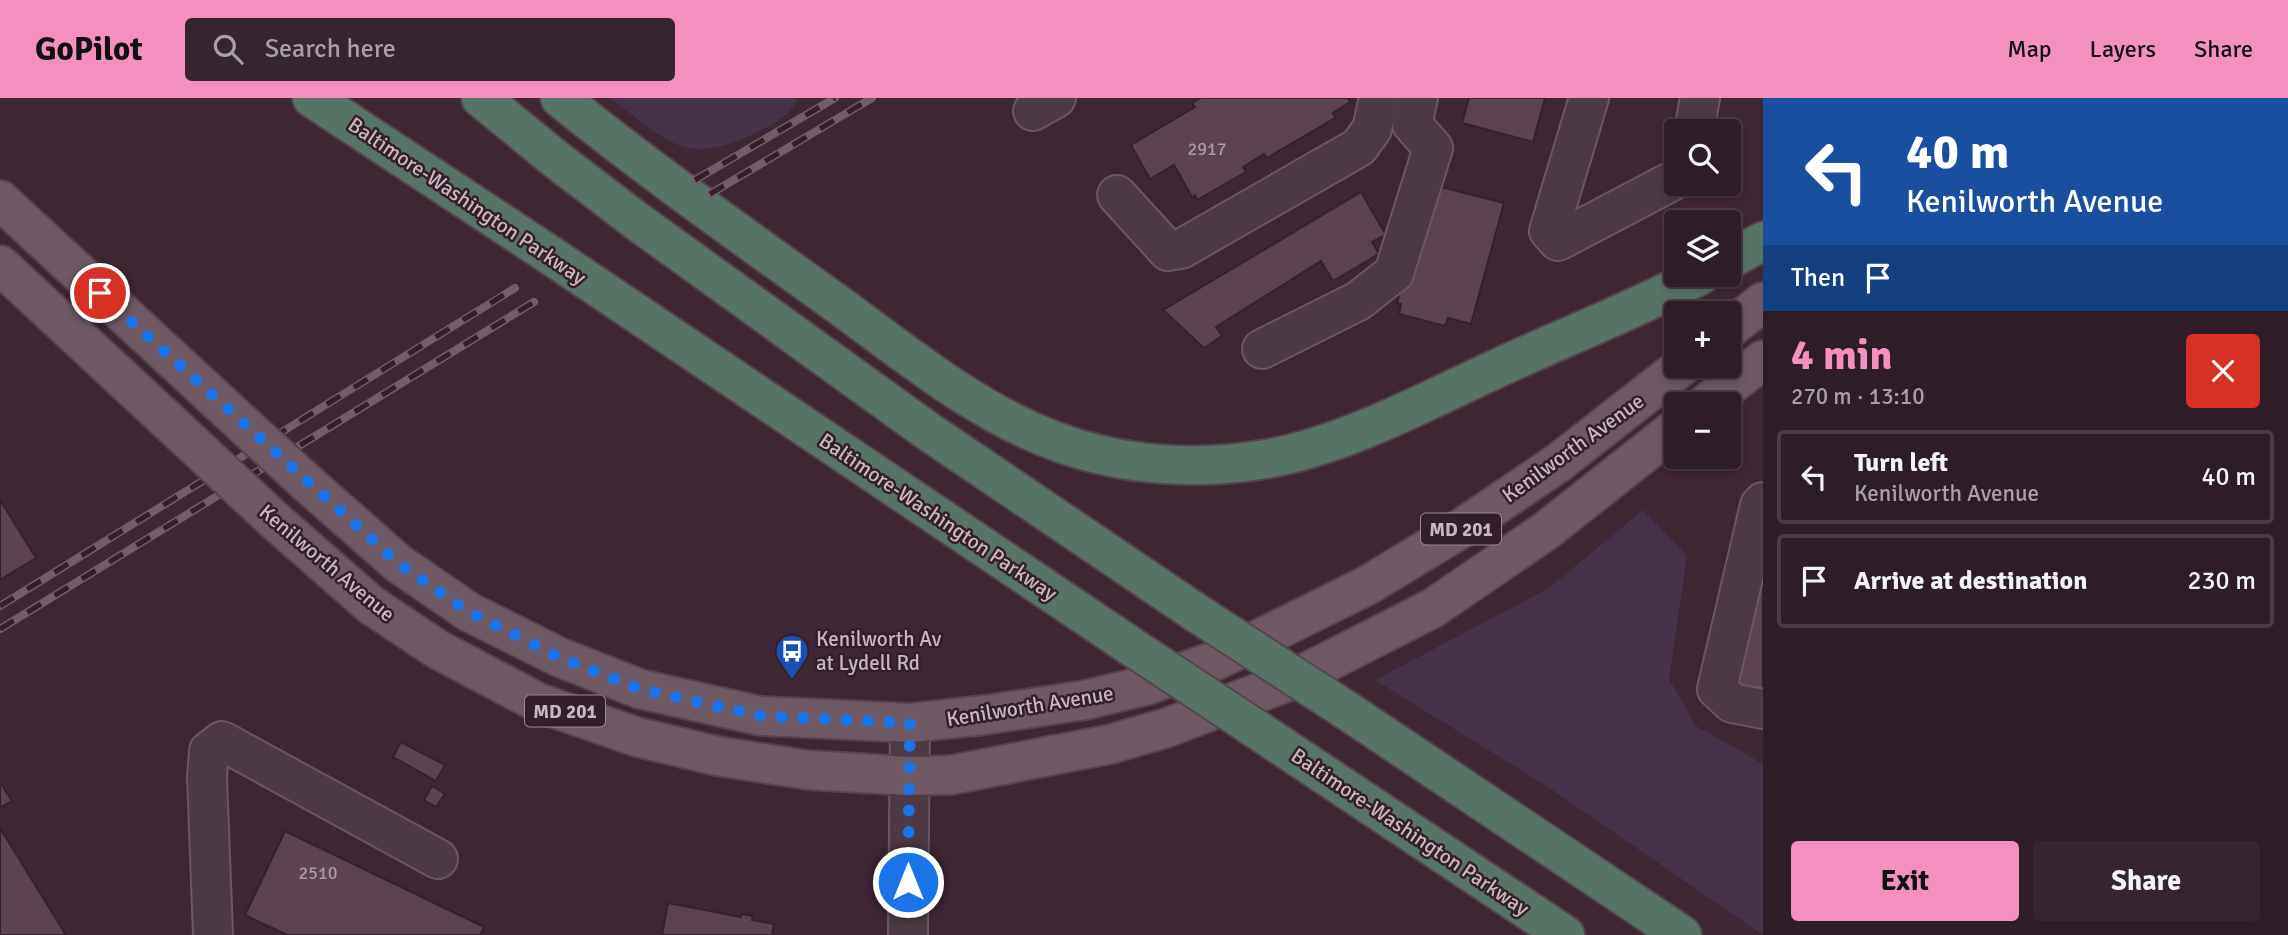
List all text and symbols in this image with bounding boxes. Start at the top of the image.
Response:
search box [185,18,675,81]
text: GoPilot [35,29,143,70]
icon: search [209,30,247,68]
text: Search here [265,33,396,65]
text: Map [2007,34,2052,64]
text: Layers [2090,34,2156,64]
text: Share [2194,34,2253,64]
street label: Baltimore-Washington Parkway [343,112,591,291]
map controls [1664,119,1741,469]
button: search [1664,119,1741,196]
text: 40 m [1906,122,2009,182]
icon: left [1791,126,1882,217]
house number: 2917 [1188,138,1226,160]
text: Kenilworth Avenue [1906,182,2163,221]
button: layers [1664,210,1741,287]
icon: arrive [1859,259,1897,297]
text: Then [1791,262,1845,294]
pin [70,263,130,323]
icon: arrive [81,274,119,312]
button: + [1664,301,1741,378]
text: 4 min [1791,330,1892,381]
button: close [2186,334,2260,408]
text: 270 m · 13:10 [1791,382,1925,411]
street label: Kenilworth Avenue [1497,388,1649,508]
button: − [1664,392,1741,469]
street label: Baltimore-Washington Parkway [814,428,1062,607]
text: Turn left [1854,447,1948,479]
icon: left [1795,458,1833,496]
text: 40 m [2201,461,2256,493]
text: Kenilworth Avenue [1854,479,2039,508]
street label: Kenilworth Avenue [254,499,400,627]
road number: MD 201 [1421,514,1501,544]
icon: arrive [1795,562,1833,600]
text: Arrive at destination [1854,565,2087,597]
text: 230 m [2187,565,2256,597]
place label: Kenilworth Av at Lydell Rd [816,626,942,676]
bus stop icon: Kenilworth Av at Lydell Rd [773,632,811,681]
street label: Kenilworth Avenue [945,680,1115,732]
road number: MD 201 [525,696,605,726]
street label: Baltimore-Washington Parkway [1286,743,1534,922]
button: Exit [1791,841,2019,921]
button: Share [2033,841,2260,921]
position arrow [871,845,945,919]
house number: 2510 [299,862,337,884]

